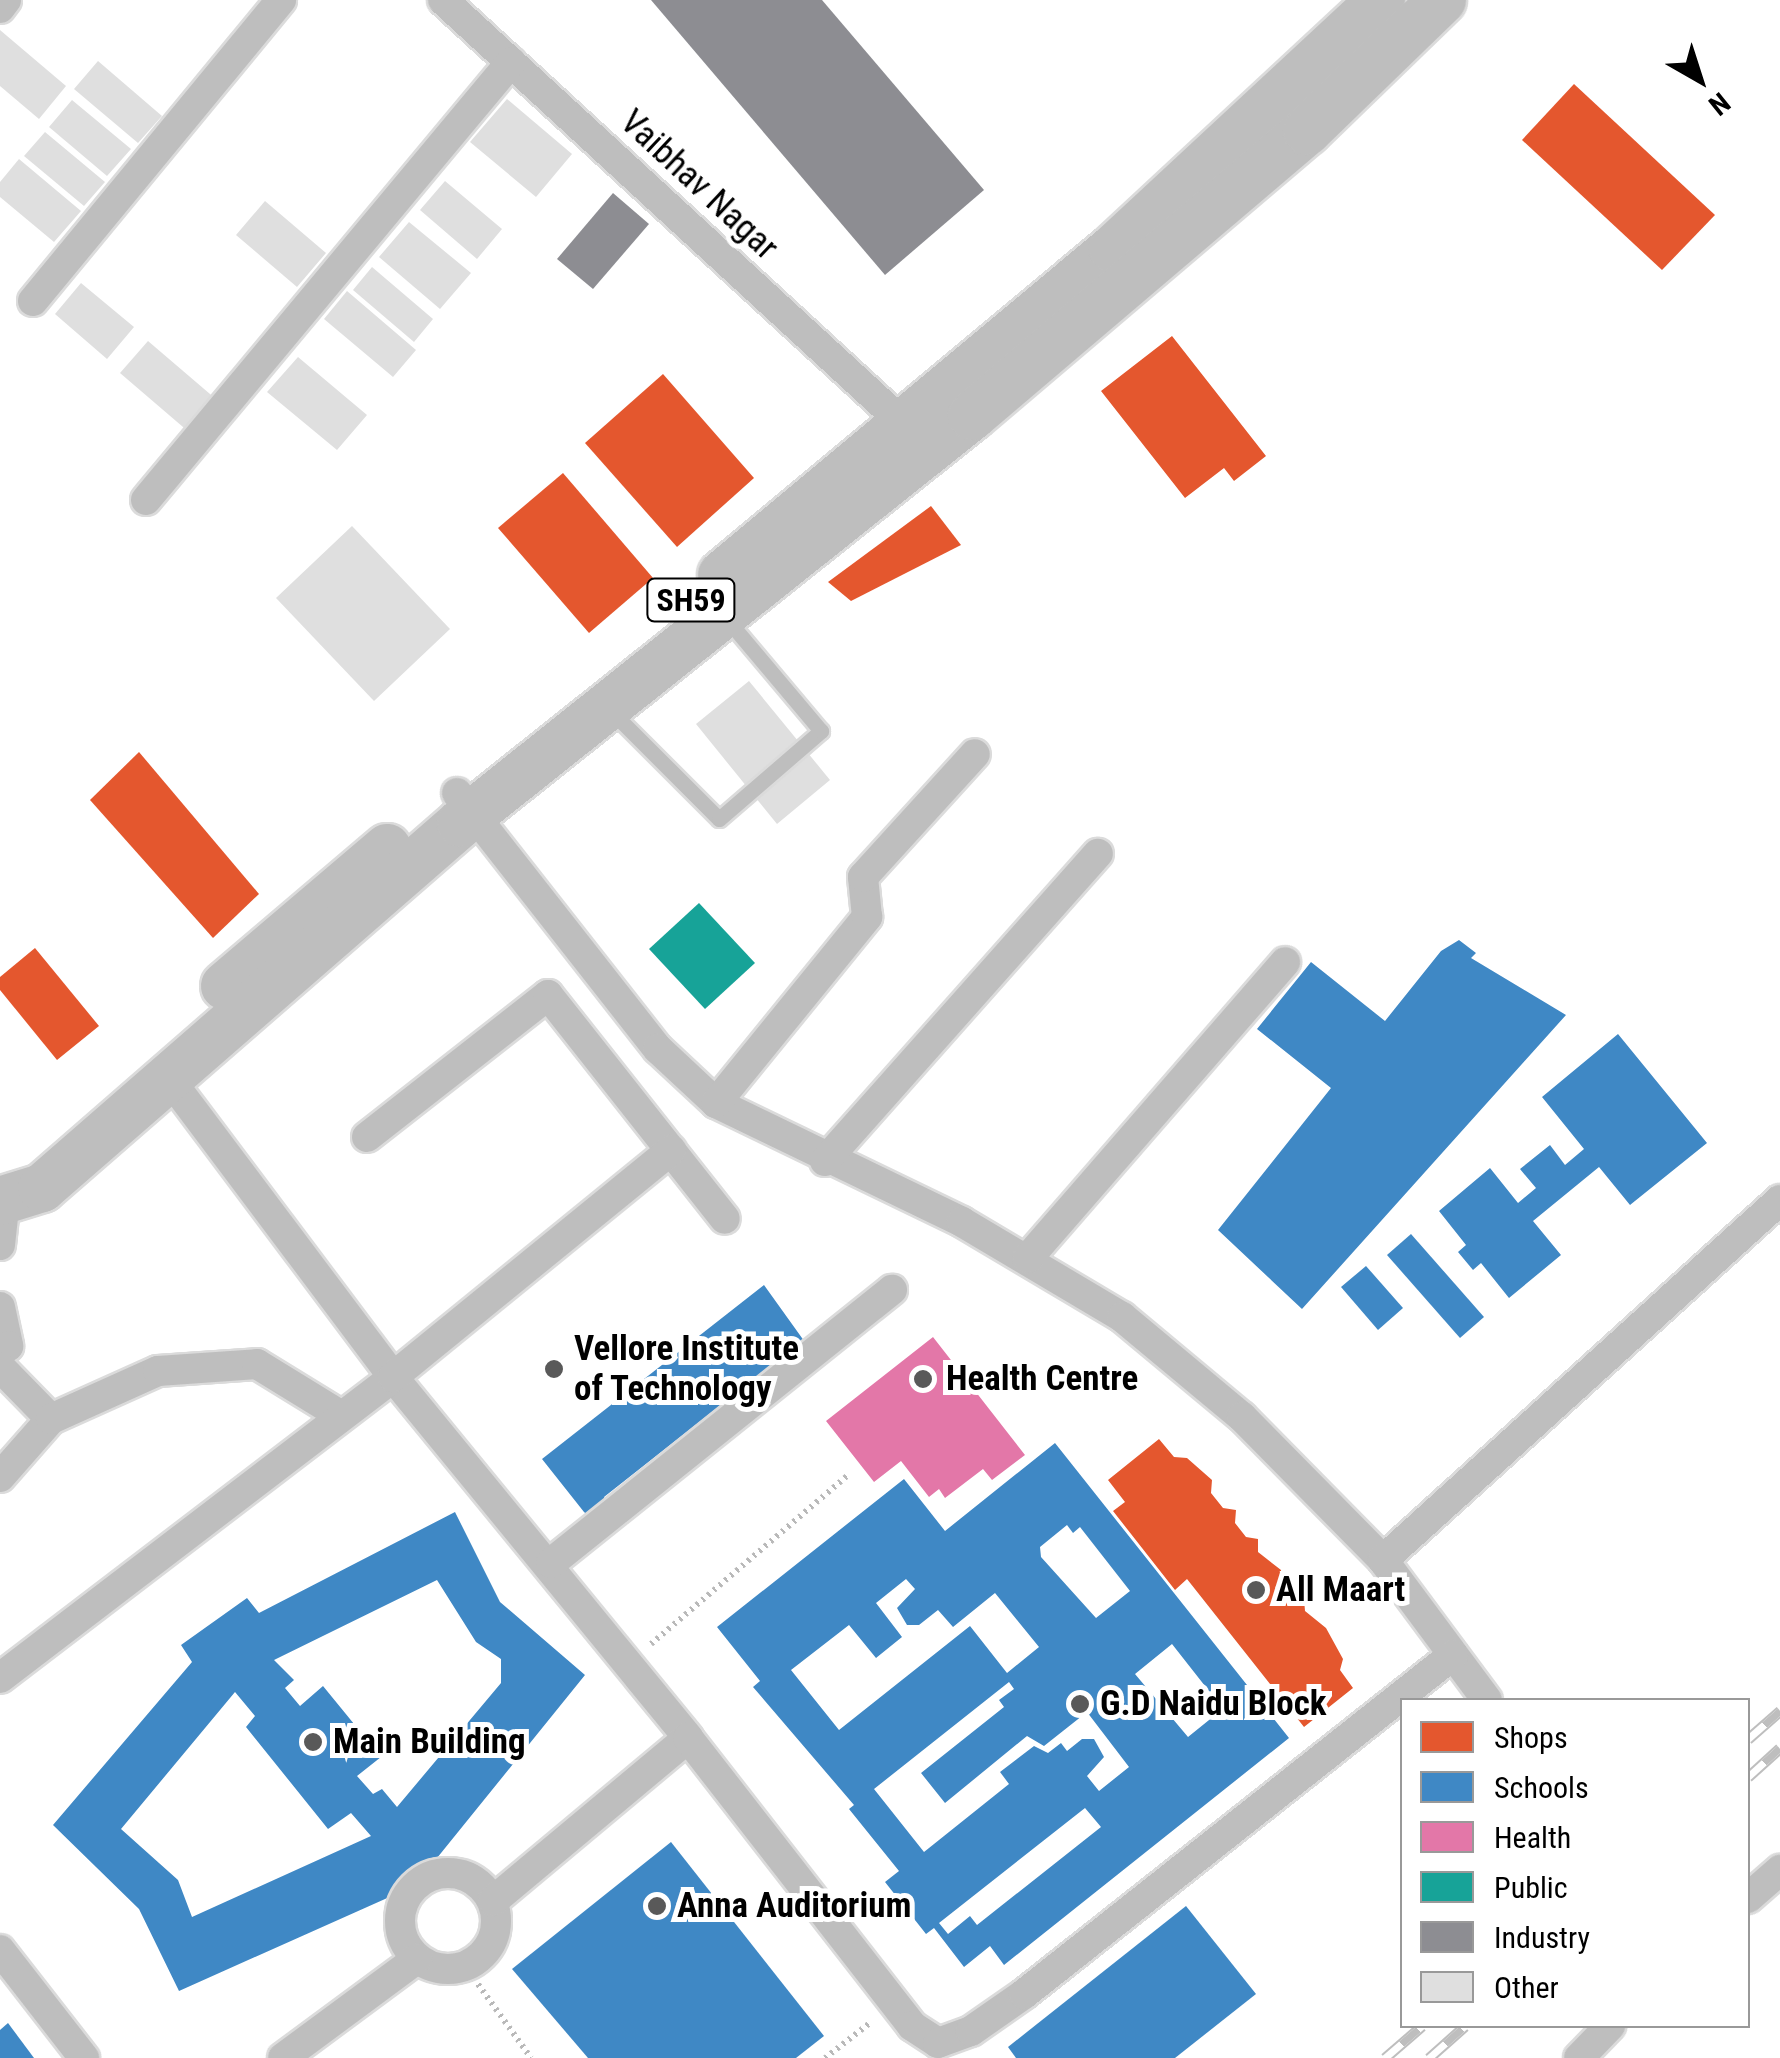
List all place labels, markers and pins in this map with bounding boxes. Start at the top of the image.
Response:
place label: Vellore Institute of Technology [574,1328,799,1410]
marker: Vellore Institute of Technology [543,1358,565,1380]
place label: Health Centre [946,1358,1138,1400]
marker: Health Centre [910,1366,936,1392]
place label: All Maart [1276,1569,1405,1611]
marker: All Maart [1245,1579,1267,1601]
place label: G.D Naidu Block [1100,1683,1327,1725]
marker: G.D Naidu Block [1069,1693,1091,1715]
place label: Main Building [333,1721,526,1763]
marker: Main Building [302,1731,324,1753]
place label: Anna Auditorium [677,1885,911,1927]
marker: Anna Auditorium [646,1895,668,1917]

